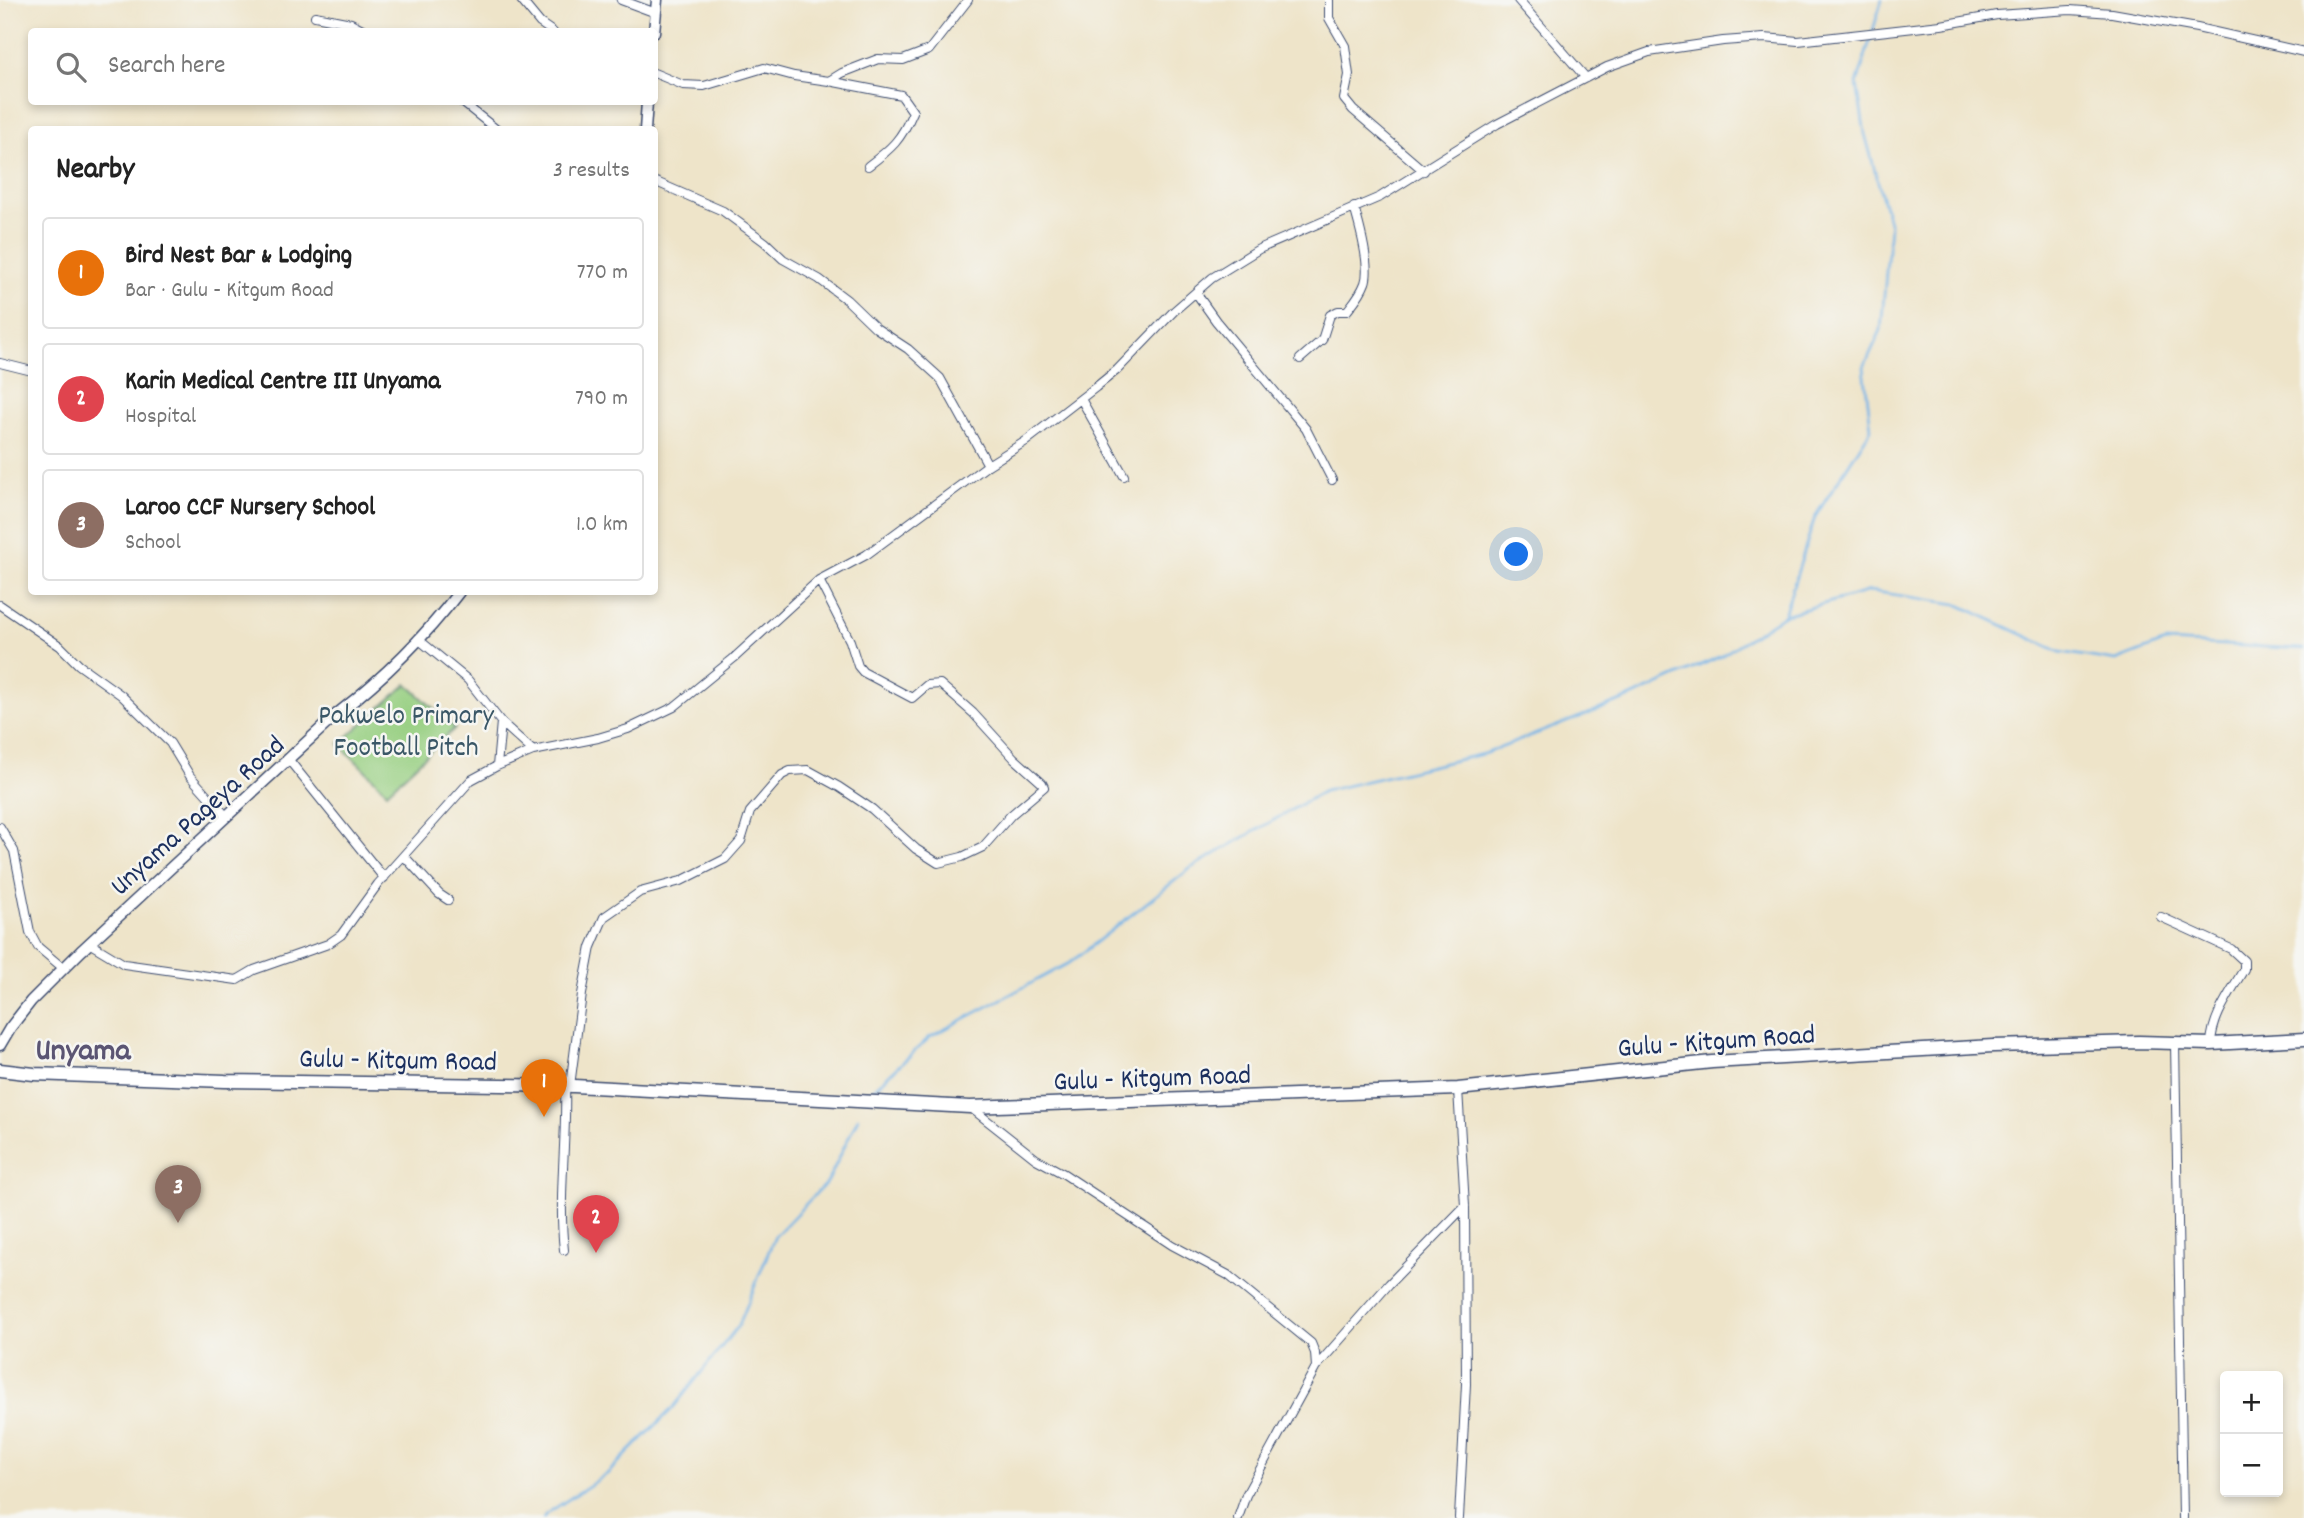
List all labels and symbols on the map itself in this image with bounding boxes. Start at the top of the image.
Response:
your location [1499,537,1533,571]
park label: Pakwelo Primary Football Pitch [318,698,494,770]
street label: Unyama Pageya Road [103,728,296,907]
street label: Gulu - Kitgum Road [1616,1017,1817,1071]
district label: Unyama [35,1030,132,1076]
street label: Gulu - Kitgum Road [299,1041,497,1085]
street label: Gulu - Kitgum Road [1052,1058,1252,1104]
pin: 1 [521,1059,567,1117]
pin: 3 [155,1165,201,1223]
pin: 2 [573,1195,619,1253]

